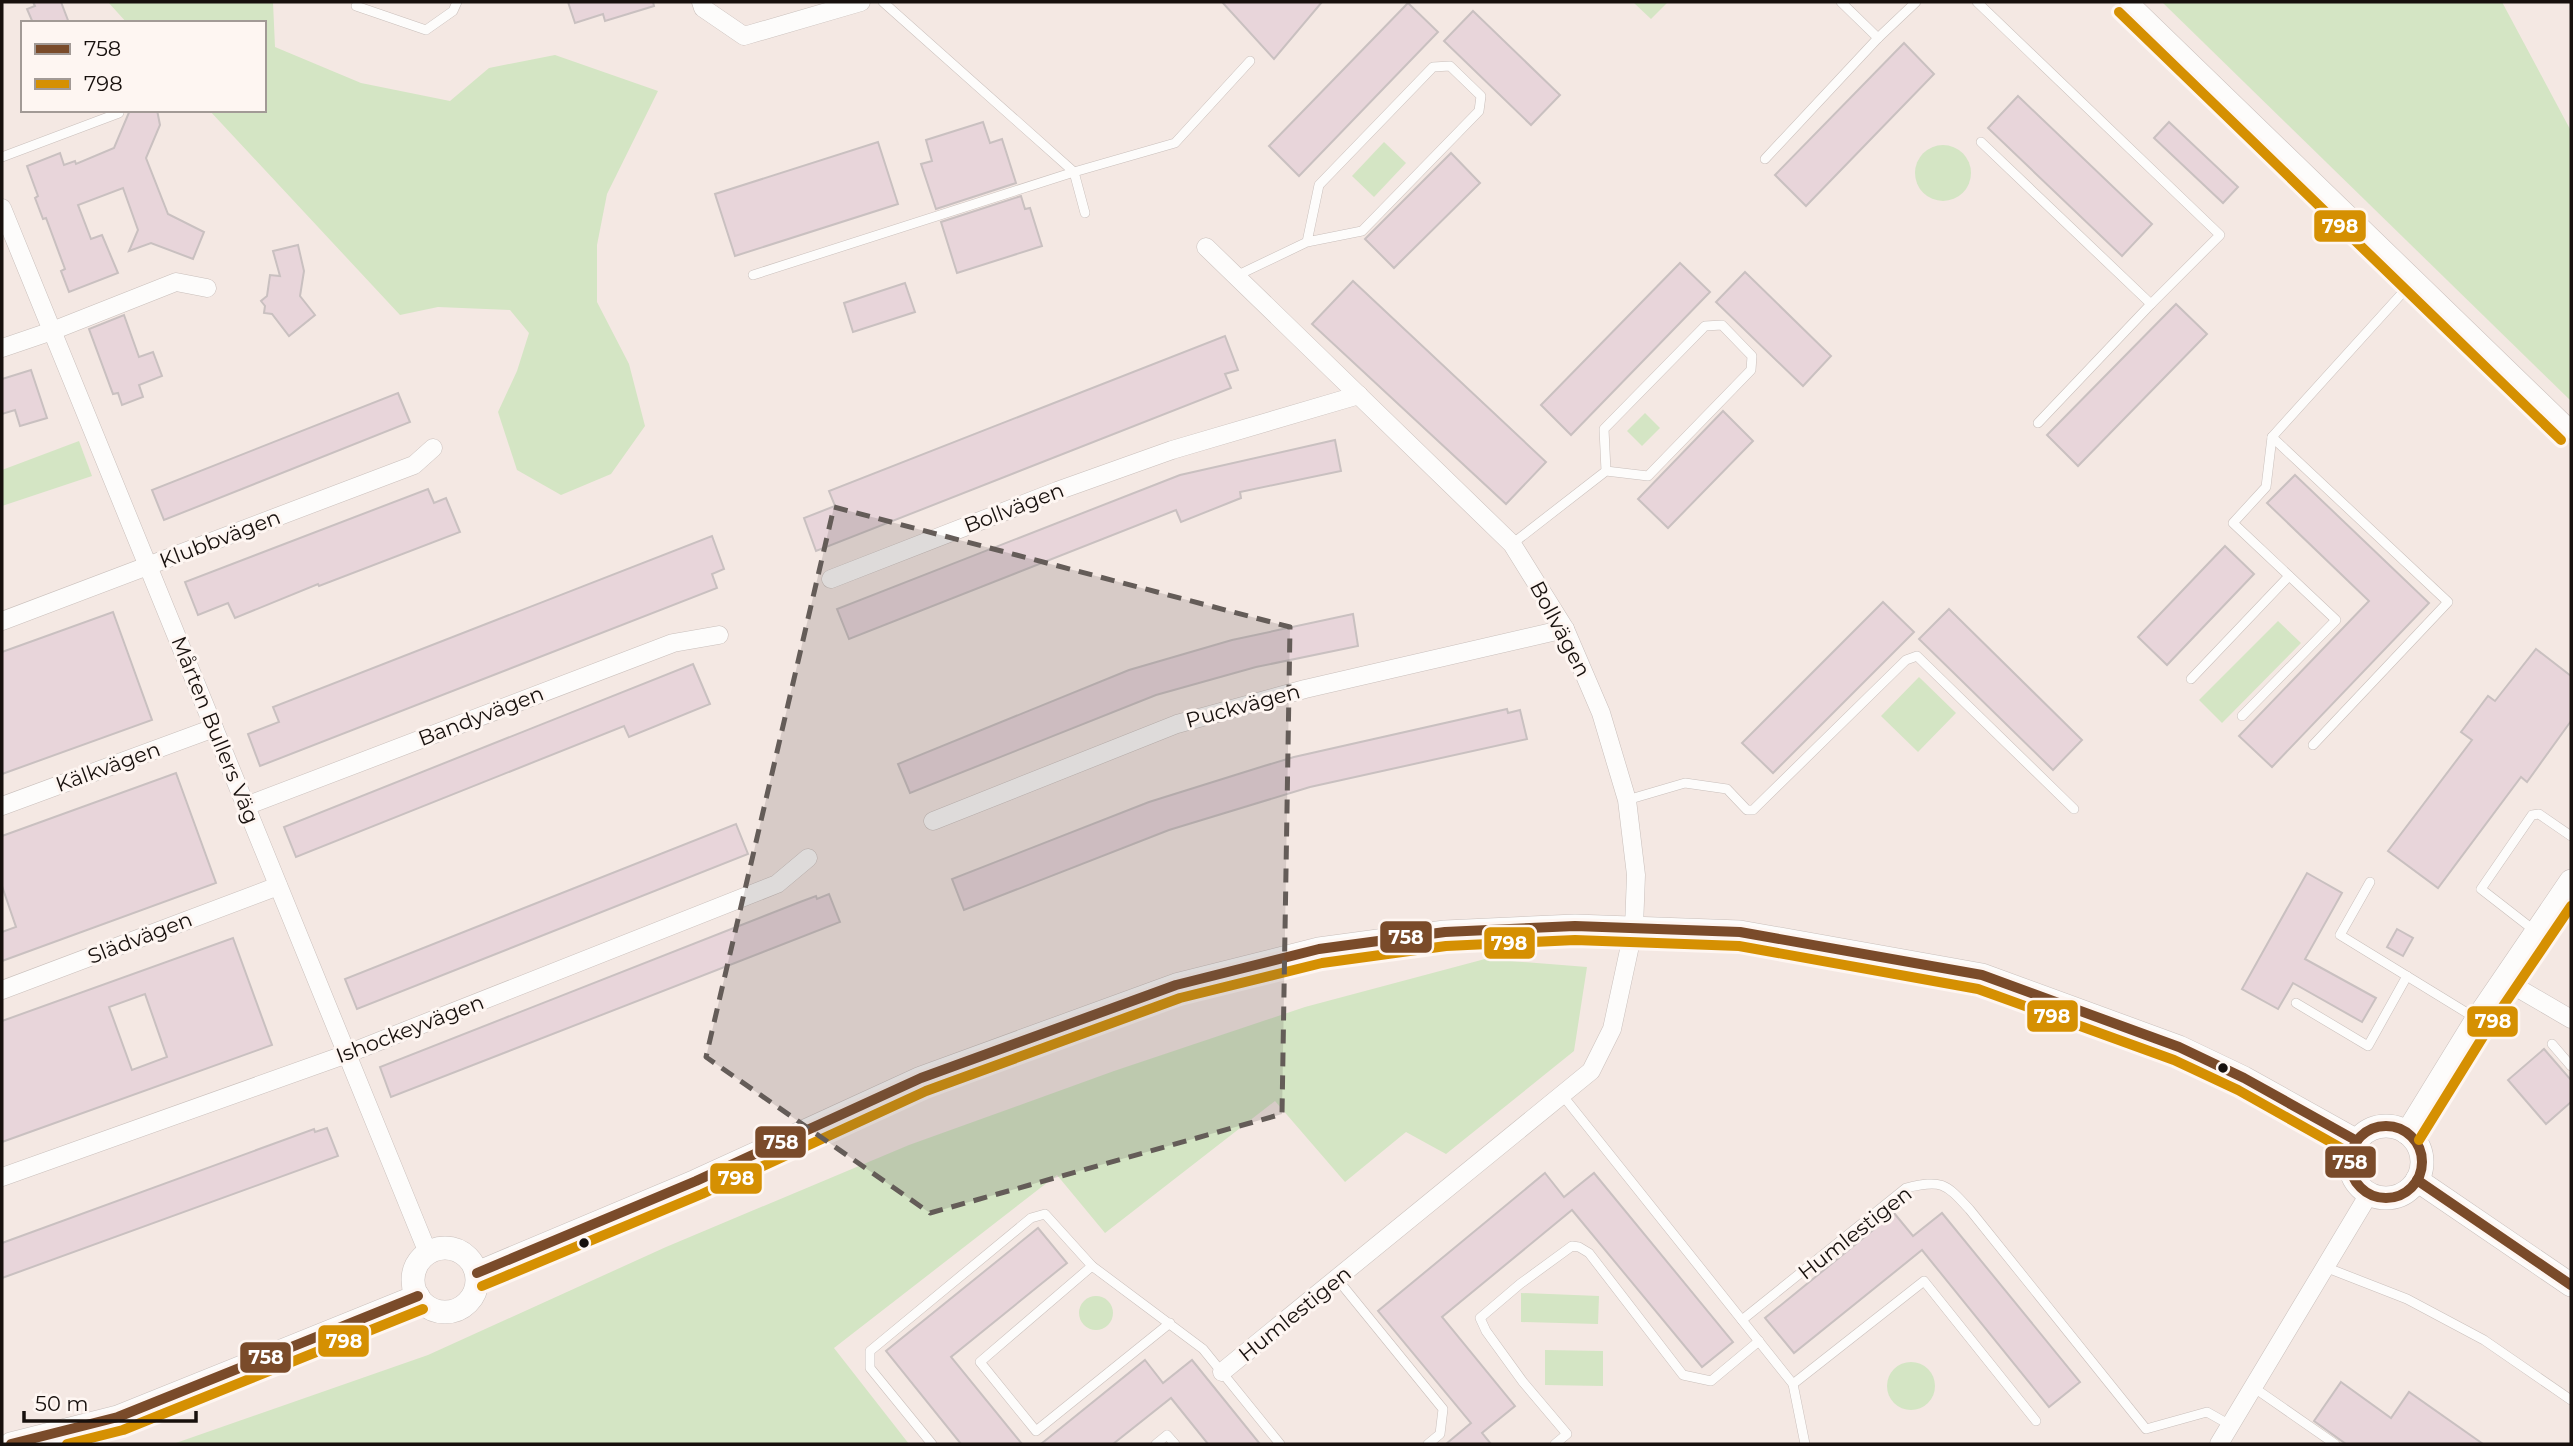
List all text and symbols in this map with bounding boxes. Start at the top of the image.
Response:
legend [21,21,266,112]
text: 758 [84,36,121,61]
text: 798 [84,71,123,96]
line badge: 798 [2313,209,2367,243]
text: 798 [2322,215,2358,238]
street label: Bollvägen [960,477,1067,538]
street label: Klubbvägen [156,504,284,573]
street label: Bollvägen [1525,577,1596,681]
street label: Mårten Bullers Väg [166,632,265,827]
street label: Puckvägen [1183,678,1303,733]
street label: Bandyvägen [415,680,547,751]
street label: Kälkvägen [52,736,163,797]
street label: Slädvägen [84,906,196,969]
line badge: 758 [1379,920,1433,954]
text: 758 [1388,926,1424,949]
line badge: 798 [1483,926,1536,960]
text: 798 [1491,932,1527,955]
street label: Ishockeyvägen [332,989,487,1068]
line badge: 798 [2026,999,2079,1033]
text: 798 [2034,1005,2070,1028]
line badge: 798 [2466,1005,2519,1038]
text: 798 [2475,1010,2511,1033]
unlabelled marker [2216,1061,2230,1075]
line badge: 758 [754,1125,807,1159]
text: 758 [763,1131,799,1154]
line badge: 758 [2324,1145,2377,1179]
text: 758 [2332,1151,2368,1174]
line badge: 798 [709,1162,763,1195]
text: 798 [718,1167,754,1190]
street label: Humlestigen [1793,1180,1917,1285]
unlabelled marker [577,1236,591,1250]
street label: Humlestigen [1233,1261,1356,1367]
line badge: 798 [317,1324,370,1358]
text: 798 [326,1330,362,1353]
line badge: 758 [239,1341,292,1374]
text: 758 [248,1346,284,1369]
scale bar [24,1380,196,1424]
text: 50 m [35,1391,89,1416]

